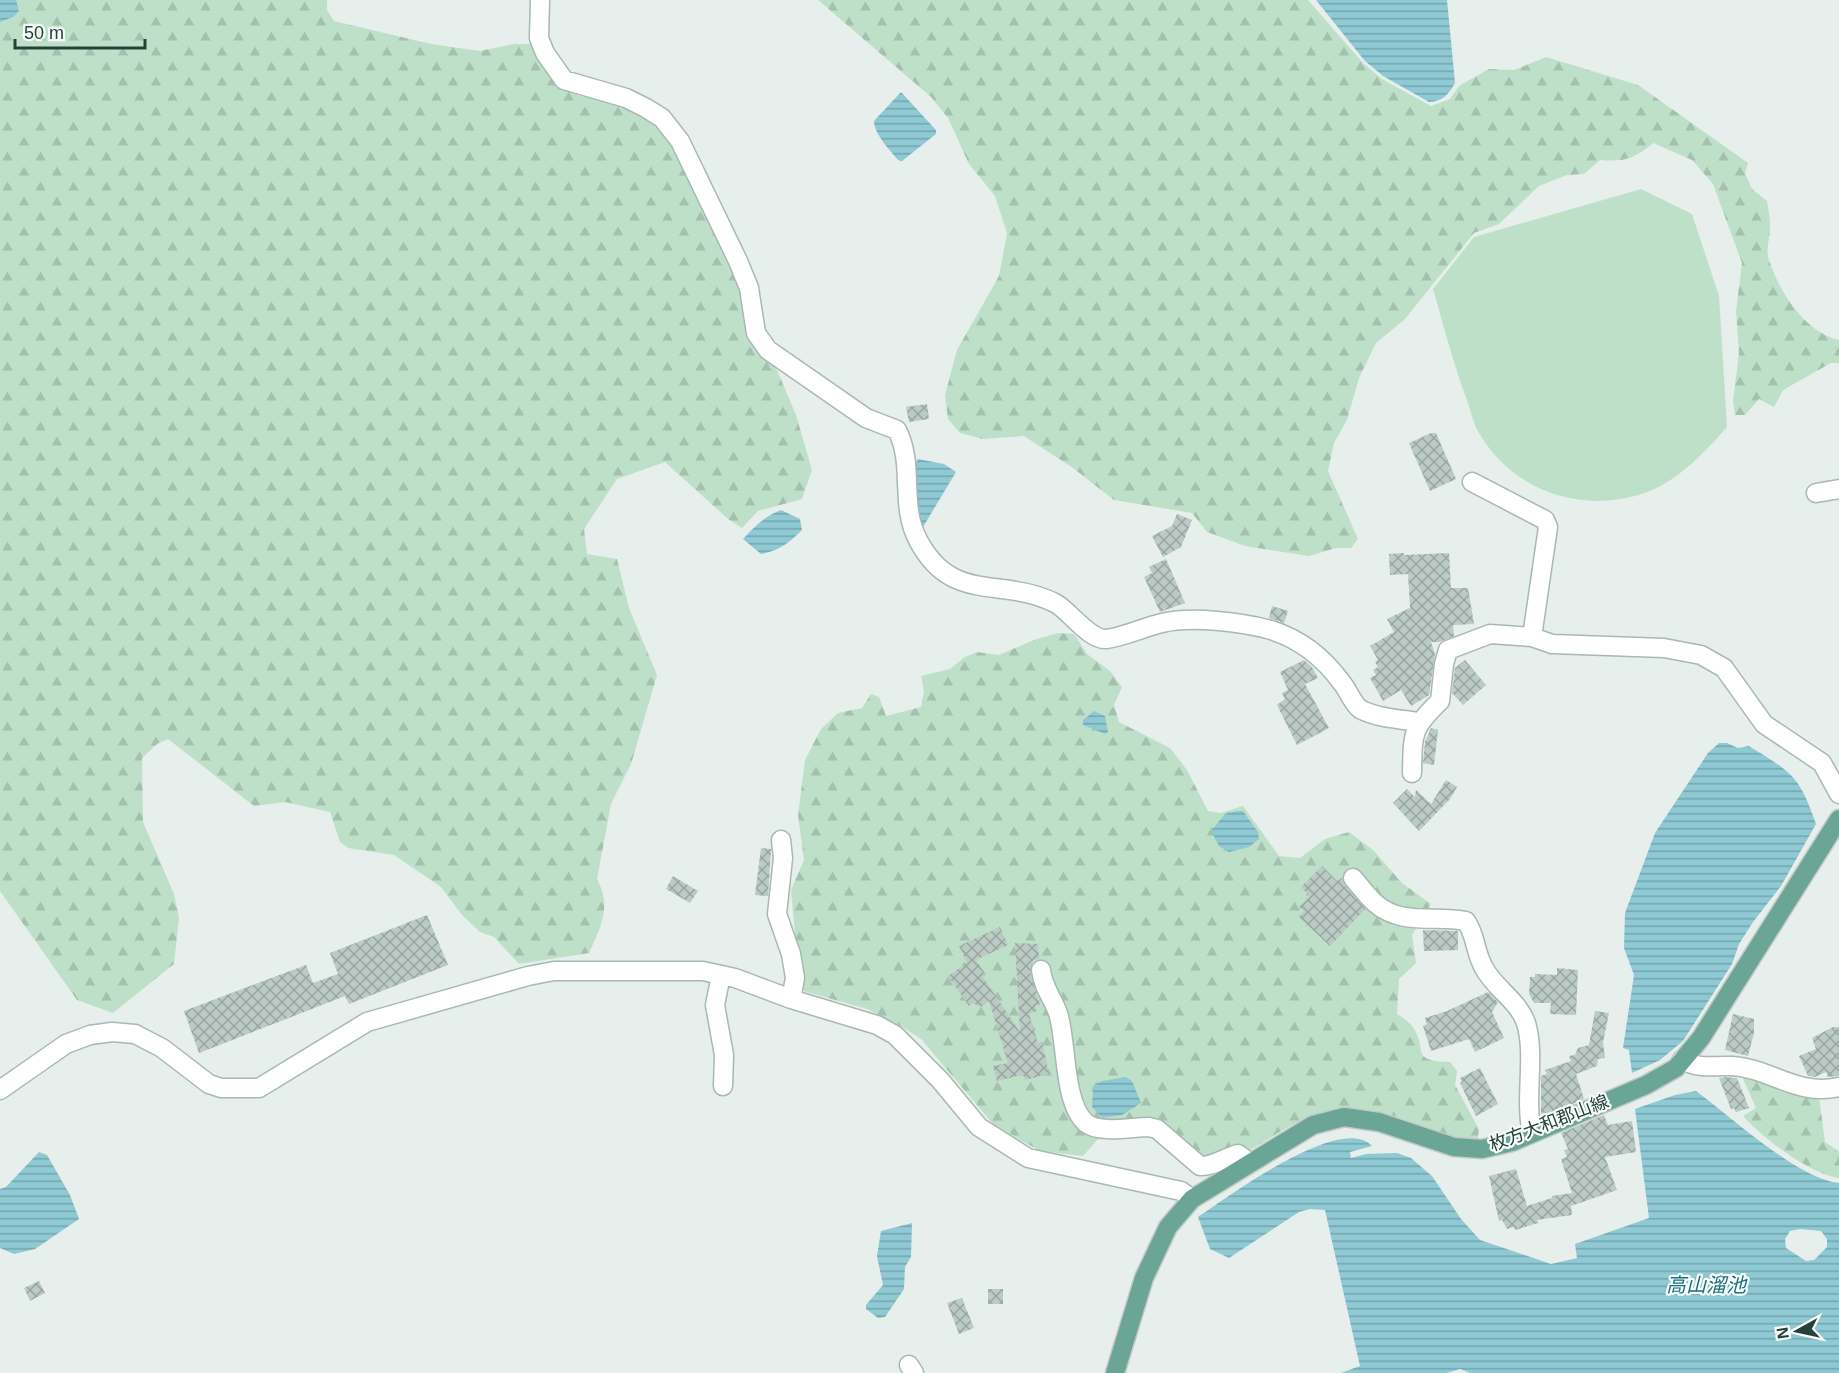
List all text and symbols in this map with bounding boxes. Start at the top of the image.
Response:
scale bar [15,12,146,50]
text: 50 m [24,23,64,43]
street label: 枚方大和郡山線 [1487,1091,1611,1155]
water label: 高山溜池 [1666,1274,1748,1296]
north arrow [1767,1301,1827,1361]
text: N [1773,1326,1792,1340]

